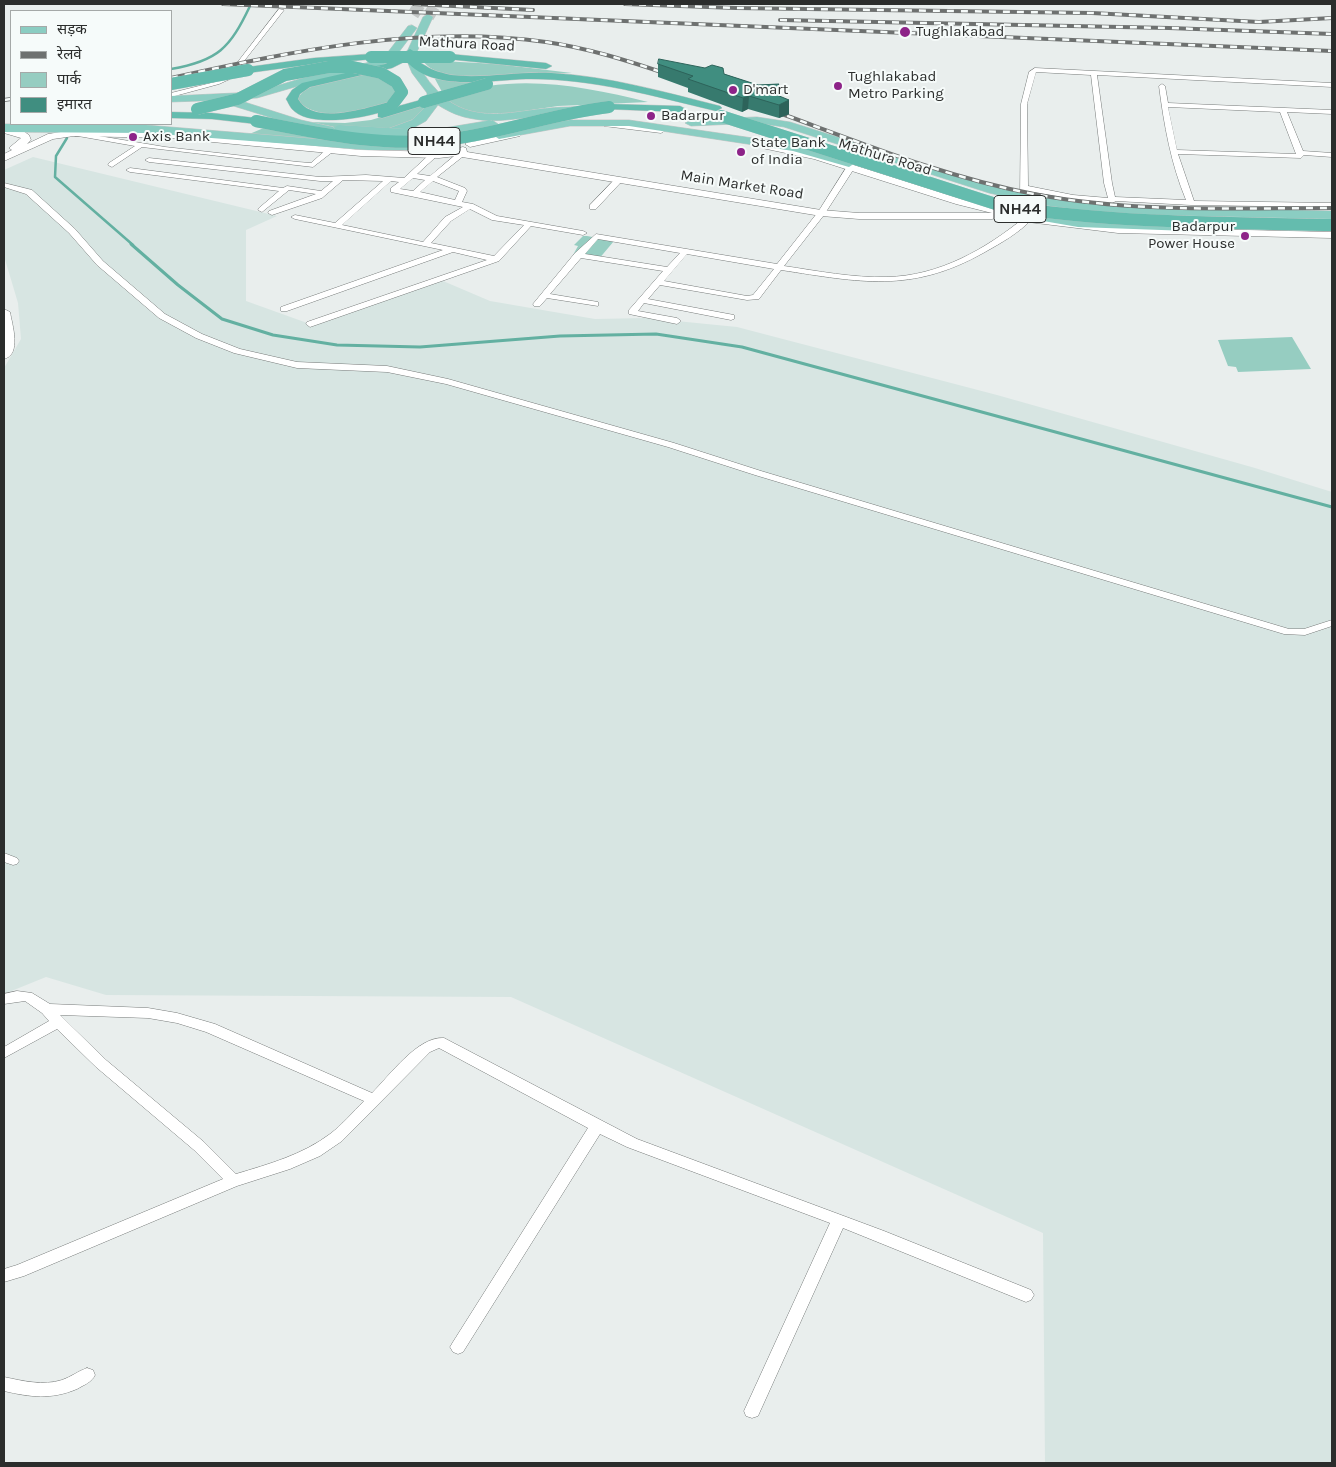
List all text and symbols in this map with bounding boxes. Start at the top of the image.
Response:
legend [10,10,172,125]
text: सड़क [57,20,87,38]
place label: Tughlakabad [916,23,1004,41]
marker: Tughlakabad [898,25,912,39]
street label: Mathura Road [418,32,516,56]
text: रेलवे [57,45,82,63]
place label: Tughlakabad Metro Parking [848,68,944,103]
text: पार्क [57,70,81,88]
marker: Tughlakabad Metro Parking [832,80,844,92]
place label: D'mart [743,81,788,99]
marker: D'mart [727,84,739,96]
text: इमारत [57,95,92,113]
place label: Badarpur [661,107,724,125]
marker: Badarpur [645,110,657,122]
place label: Axis Bank [143,128,210,146]
road number: NH44 [408,128,460,154]
marker: Axis Bank [127,131,139,143]
place label: State Bank of India [751,134,826,169]
street label: Mathura Road [836,134,934,180]
marker: State Bank of India [735,146,747,158]
street label: Main Market Road [679,166,805,204]
road number: NH44 [994,195,1046,222]
place label: Badarpur Power House [1148,218,1235,253]
marker: Badarpur Power House [1239,230,1251,242]

